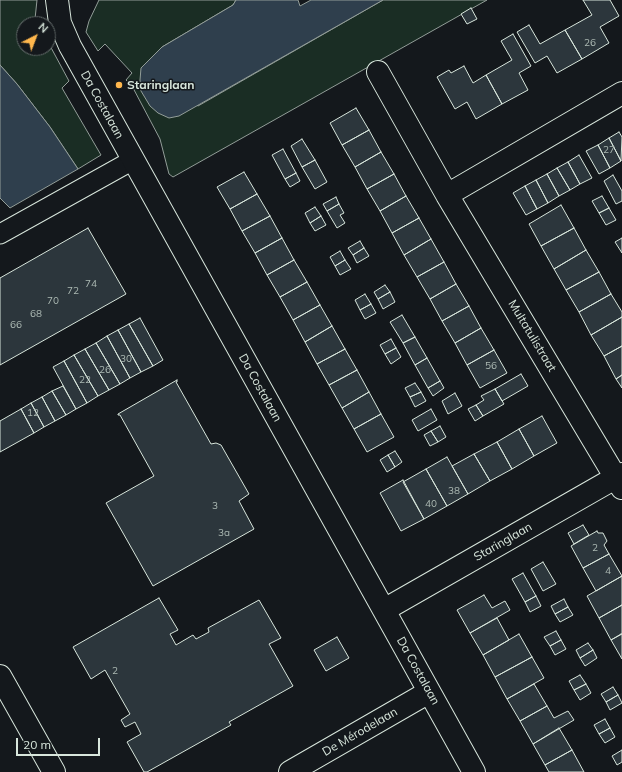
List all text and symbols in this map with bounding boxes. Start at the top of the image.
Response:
north arrow [16,16,56,56]
text: N [36,20,51,36]
house number: 26 [584,37,596,49]
street label: Da Costalaan [77,68,127,142]
place label: Staringlaan [127,78,194,92]
marker: Staringlaan [114,80,124,90]
house number: 27 [603,144,615,156]
house number: 74 [85,278,97,290]
house number: 72 [67,285,79,297]
house number: 70 [47,295,59,307]
street label: Multatulistraat [505,297,559,375]
house number: 68 [30,308,42,320]
house number: 66 [10,319,22,331]
street label: Da Costalaan [235,351,285,425]
house number: 30 [120,353,132,365]
house number: 56 [485,360,497,372]
house number: 26 [99,364,111,376]
house number: 22 [79,374,91,386]
house number: 12 [27,407,39,419]
house number: 38 [448,485,460,497]
house number: 40 [425,498,437,510]
house number: 3 [212,500,218,512]
street label: Staringlaan [471,520,535,564]
house number: 3a [218,527,230,539]
house number: 2 [592,542,598,554]
house number: 4 [605,565,611,577]
street label: Da Costalaan [393,634,443,708]
house number: 2 [112,665,118,677]
street label: De Mérodelaan [320,705,400,759]
scale bar [18,730,102,756]
text: 20 m [23,737,51,752]

